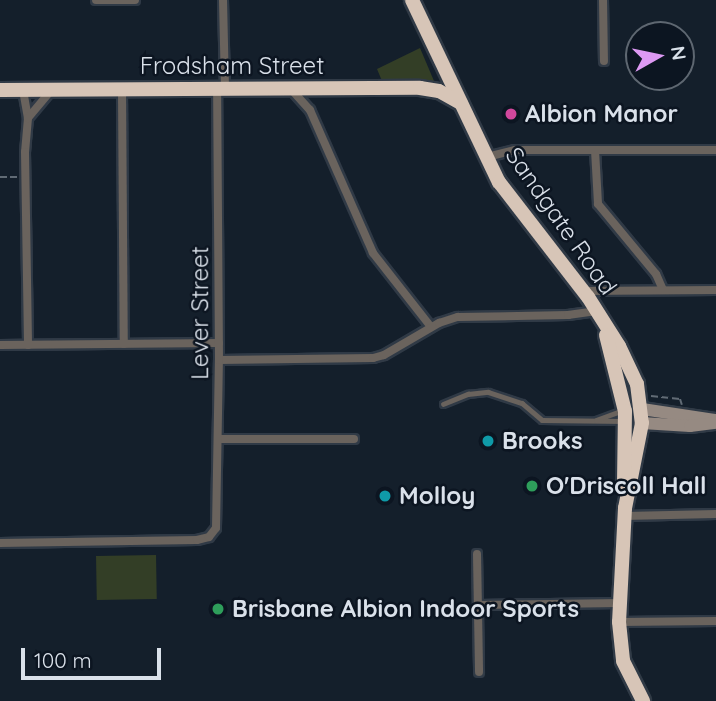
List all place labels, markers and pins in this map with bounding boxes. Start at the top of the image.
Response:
place label: Albion Manor [525,100,678,128]
marker: Albion Manor [503,106,519,122]
place label: Brooks [502,427,583,455]
marker: Brooks [480,433,496,449]
place label: O'Driscoll Hall [546,472,707,500]
marker: O'Driscoll Hall [524,478,540,494]
place label: Molloy [399,482,475,510]
marker: Molloy [377,488,393,504]
place label: Brisbane Albion Indoor Sports [232,595,579,623]
marker: Brisbane Albion Indoor Sports [210,601,226,617]

